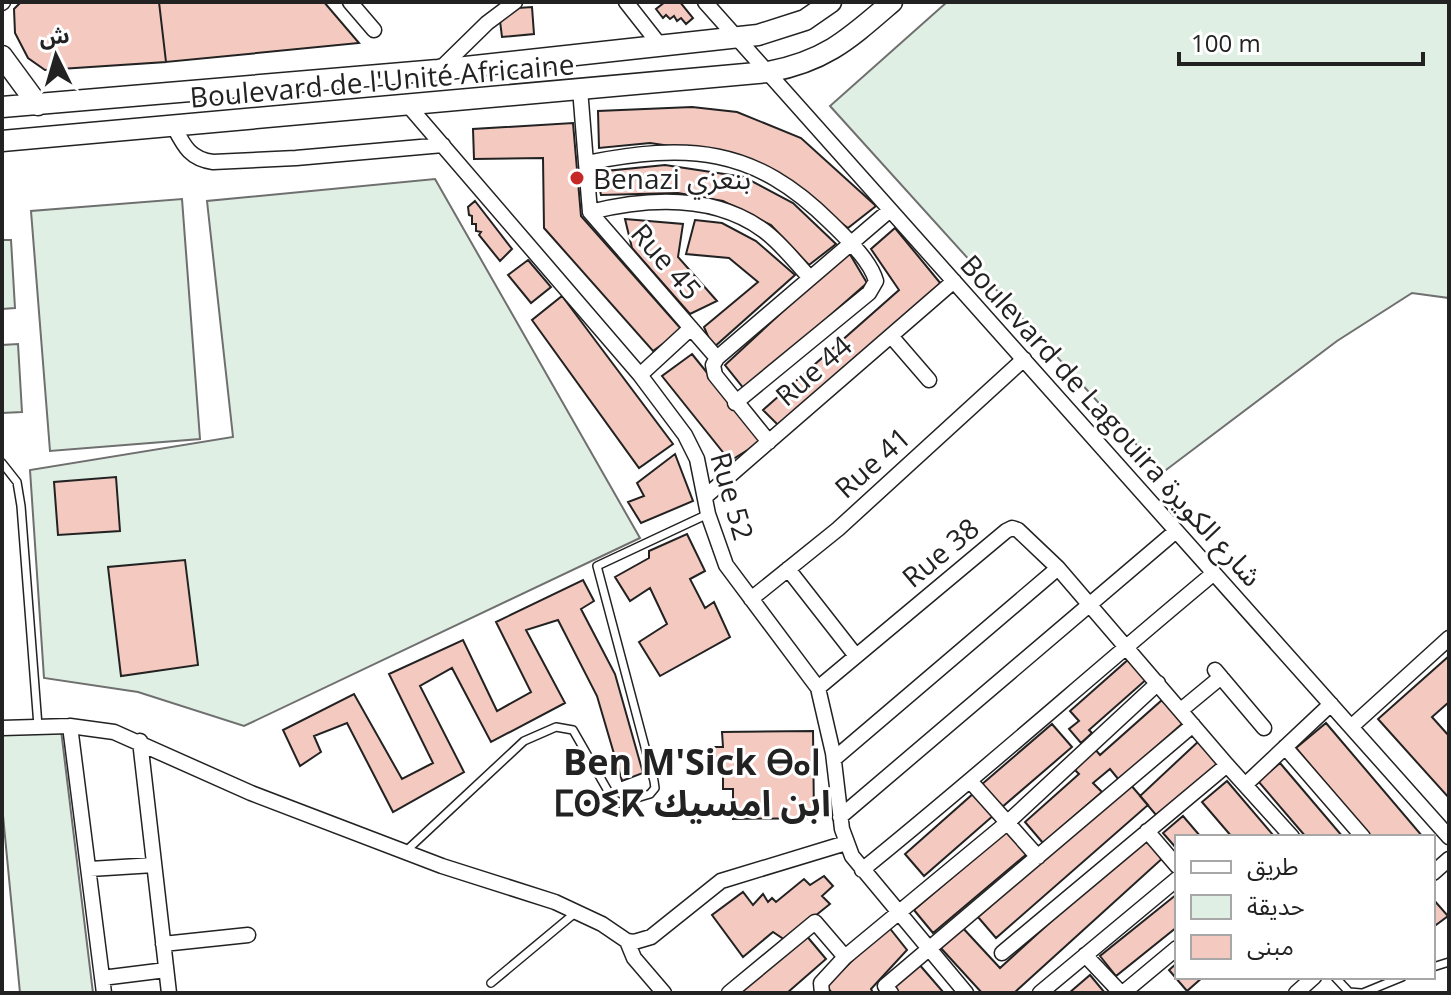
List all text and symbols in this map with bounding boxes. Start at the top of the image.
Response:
north arrow [16,16,96,96]
scale bar [1179,16,1423,66]
text: ش [38,19,70,51]
text: 100 m [1191,26,1261,59]
street label: Boulevard de l'Unité Africaine [188,44,576,116]
place label: Benazi بنعزي [593,159,751,200]
marker: Benazi بنعزي [568,169,586,187]
street label: Rue 45 [623,215,711,307]
street label: Boulevard de Lagouira شارع الكويرة [950,246,1271,596]
street label: Rue 44 [767,326,859,414]
street label: Rue 41 [826,418,918,506]
street label: Rue 52 [702,448,764,544]
street label: Rue 38 [894,509,986,595]
district label: Ben M'Sick ⴱⴰⵏ ⵎⵙⵉⴽ ابن امسيك [553,737,831,827]
legend [1175,835,1435,979]
text: طريق [1247,849,1299,882]
text: حديقة [1247,889,1305,922]
text: مبنى [1247,929,1294,962]

